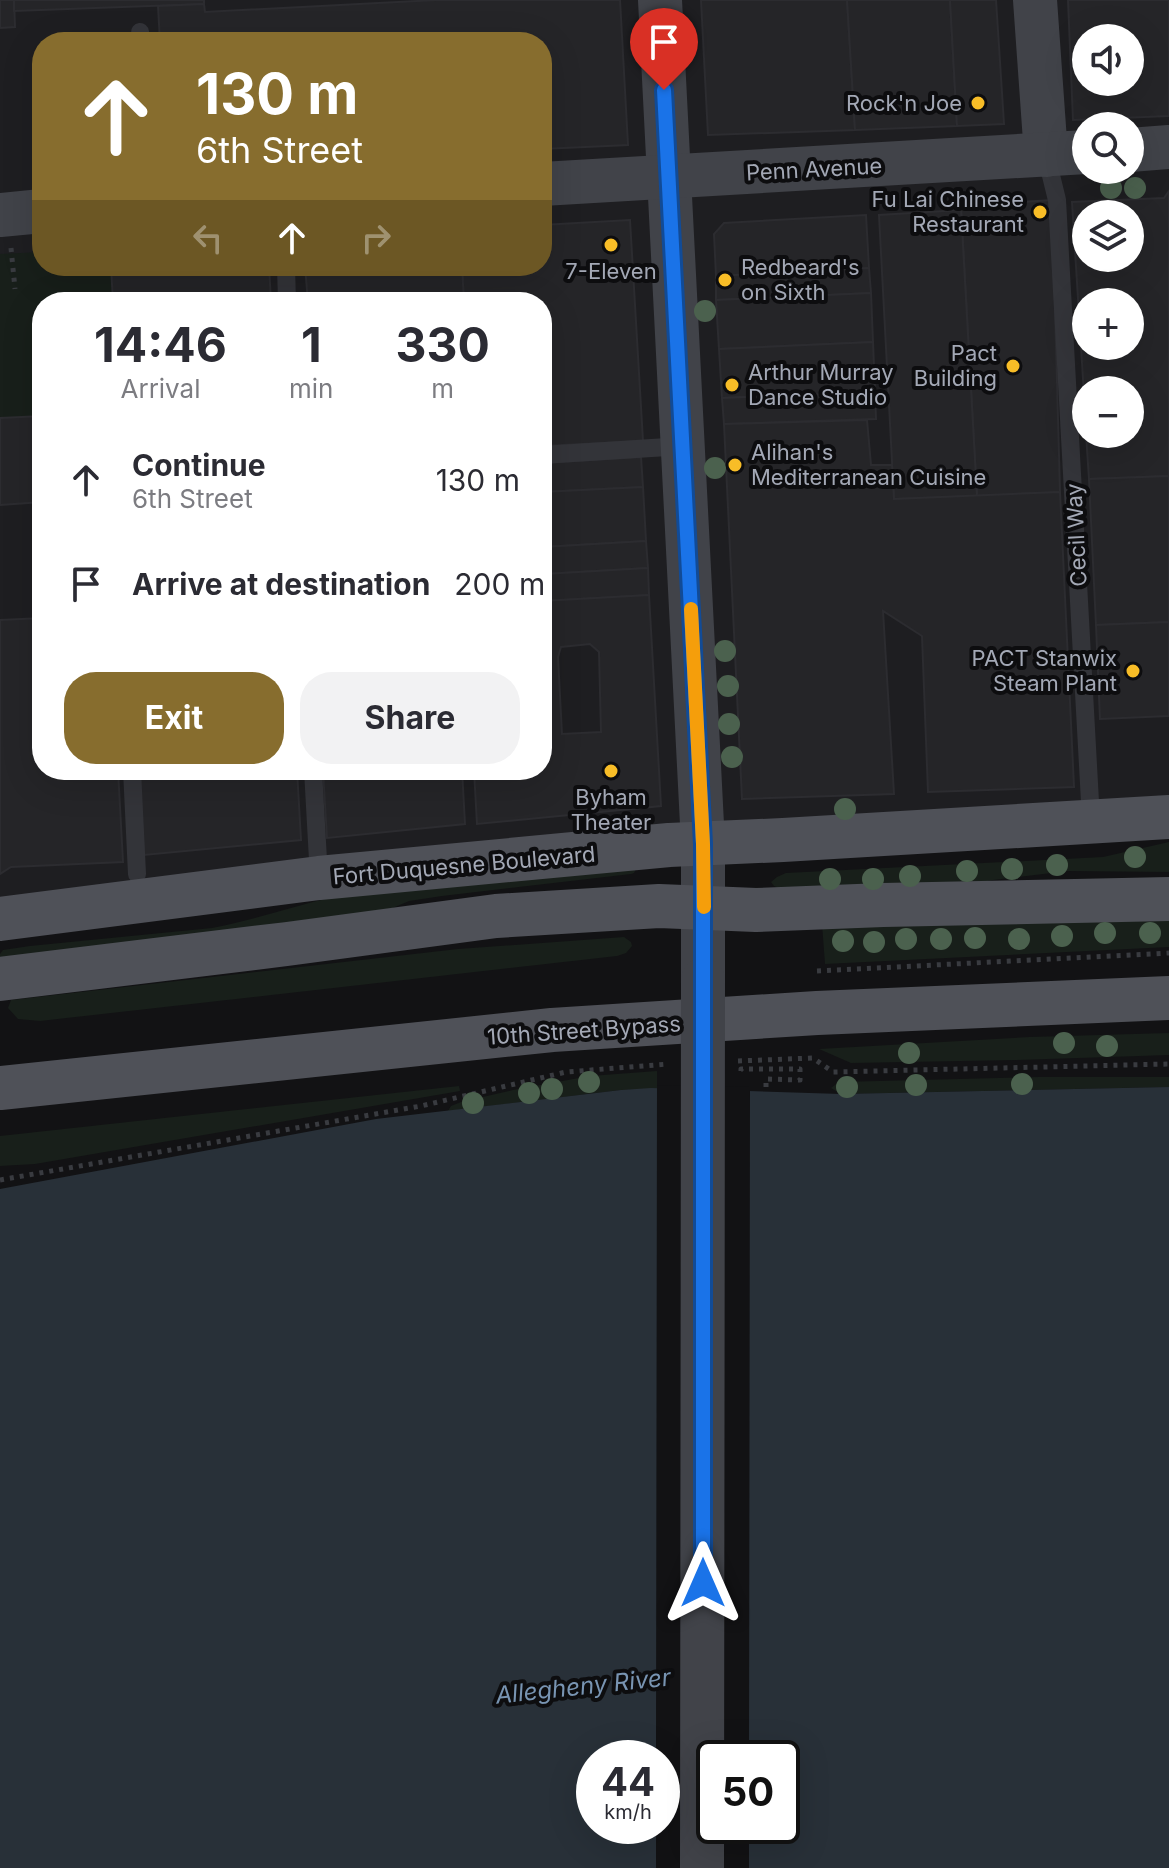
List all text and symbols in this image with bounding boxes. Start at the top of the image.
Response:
pin [630,8,698,90]
icon: arrive [642,20,686,64]
map controls [1072,24,1144,448]
button: sound [1072,24,1144,96]
text: 130 m [196,60,358,128]
icon: ahead [64,64,168,168]
place label: Rock'n Joe [846,90,962,116]
marker: Rock'n Joe [969,94,987,112]
button: search [1072,112,1144,184]
text: 6th Street [196,128,363,172]
street label: Penn Avenue [745,152,883,186]
place label: Fu Lai Chinese Restaurant [872,186,1024,237]
button: layers [1072,200,1144,272]
marker: Fu Lai Chinese Restaurant [1031,203,1049,221]
icon: left [186,216,230,260]
icon: ahead [270,216,314,260]
icon: right [354,216,398,260]
marker: 7-Eleven [602,236,620,254]
place label: Redbeard's on Sixth [741,254,860,305]
place label: 7-Eleven [565,258,657,284]
marker: Redbeard's on Sixth [716,271,734,289]
button: + [1072,288,1144,360]
text: 14:46 [94,315,227,374]
text: 1 [301,315,322,374]
text: 330 [396,315,490,374]
place label: Pact Building [914,340,997,391]
marker: Pact Building [1004,357,1022,375]
place label: Arthur Murray Dance Studio [748,359,894,410]
text: Arrival [121,373,201,404]
text: min [289,373,333,404]
text: m [431,373,454,404]
marker: Arthur Murray Dance Studio [723,376,741,394]
button: − [1072,376,1144,448]
place label: Alihan's Mediterranean Cuisine [751,439,986,490]
text: Continue [132,447,266,483]
marker: Alihan's Mediterranean Cuisine [726,456,744,474]
icon: ahead [64,458,108,502]
text: 130 m [436,462,520,498]
text: 6th Street [132,483,253,514]
street label: Cecil Way [1060,483,1092,587]
icon: arrive [64,562,108,606]
text: Arrive at destination [132,566,430,602]
text: 200 m [454,566,545,602]
place label: PACT Stanwix Steam Plant [972,645,1117,696]
marker: PACT Stanwix Steam Plant [1124,662,1142,680]
button: Exit [64,672,284,764]
button: Share [300,672,520,764]
marker: Byham Theater [602,762,620,780]
place label: Byham Theater [571,784,651,835]
street label: Fort Duquesne Boulevard [332,841,596,889]
street label: 10th Street Bypass [486,1010,682,1050]
position arrow [661,1541,745,1625]
water label: Allegheny River [493,1662,673,1710]
speed limit sign: 50 [696,1740,800,1844]
text: 44 [601,1757,655,1806]
text: km/h [604,1800,652,1824]

